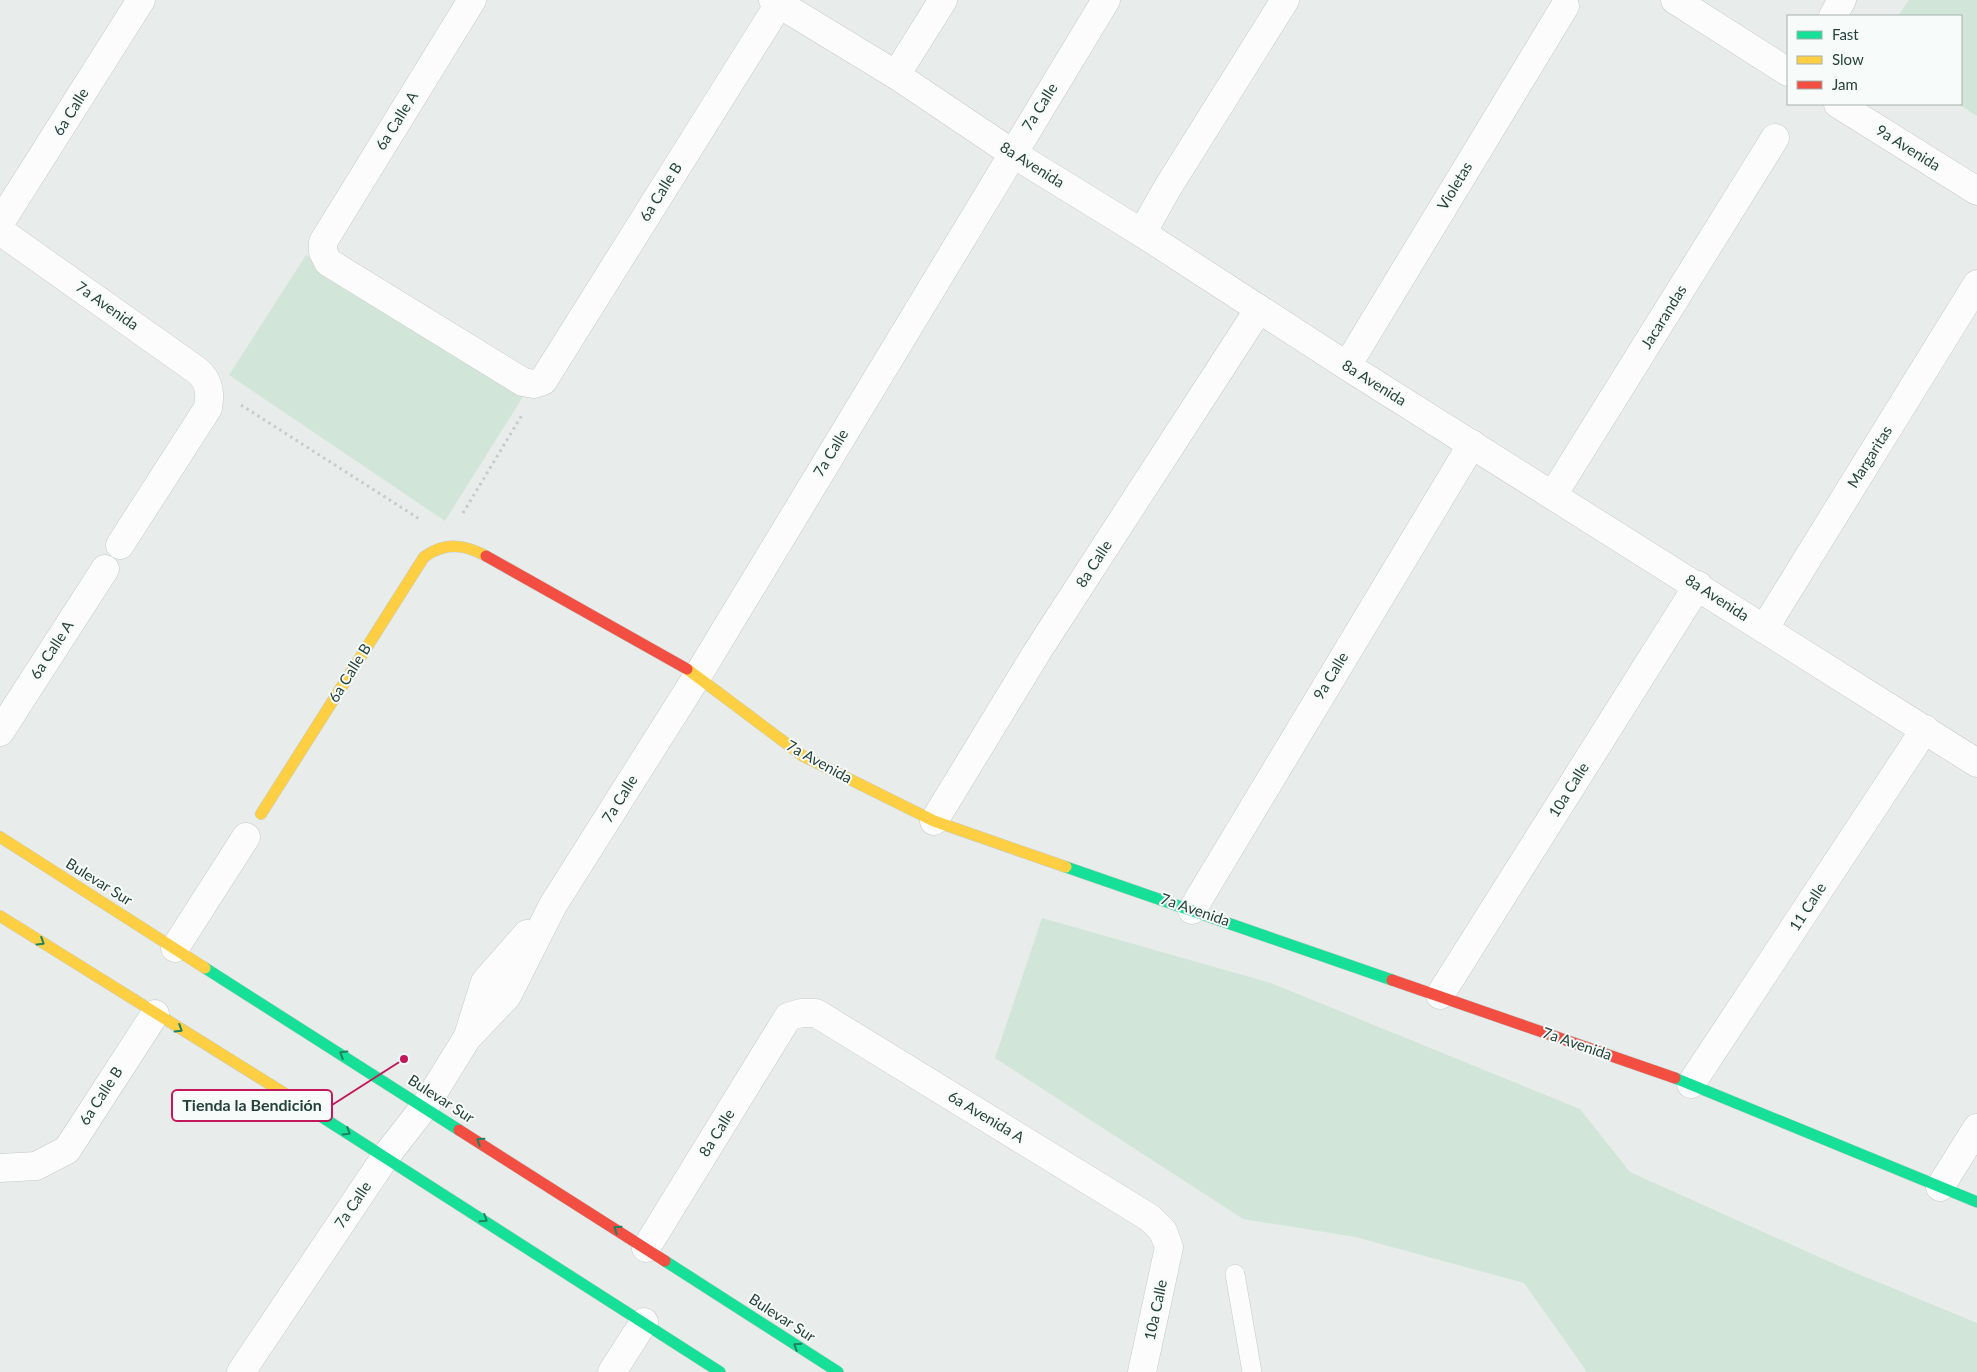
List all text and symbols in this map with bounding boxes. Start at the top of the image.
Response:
legend [1787,15,1962,105]
text: Fast [1832,25,1859,43]
text: Slow [1832,50,1864,68]
text: Jam [1832,75,1858,93]
street label: 7a Calle [1018,79,1061,133]
street label: 6a Calle [49,84,92,138]
street label: 6a Calle A [371,87,422,153]
street label: 9a Avenida [1873,120,1944,174]
street label: 8a Avenida [997,137,1068,191]
street label: Violetas [1433,158,1476,213]
street label: 6a Calle B [635,159,685,224]
street label: 7a Avenida [73,277,142,333]
street label: Jacarandas [1637,281,1690,352]
street label: 8a Avenida [1339,355,1410,409]
street label: Margaritas [1843,422,1895,491]
street label: 7a Calle [809,425,851,480]
street label: 8a Calle [1071,536,1115,590]
street label: 8a Avenida [1682,570,1753,624]
street label: 6a Calle A [26,616,77,682]
street label: 6a Calle B [324,640,374,705]
street label: 9a Calle [1309,648,1351,703]
street label: 7a Avenida [783,736,855,787]
street label: 10a Calle [1544,759,1592,820]
street label: 7a Calle [598,771,641,825]
street label: Bulevar Sur [63,854,137,909]
street label: 11 Calle [1785,879,1829,934]
street label: 7a Avenida [1158,889,1232,929]
one-way arrow [36,936,45,945]
one-way arrow [173,1022,182,1032]
street label: 7a Avenida [1540,1023,1614,1063]
one-way arrow [339,1051,349,1060]
street label: 6a Calle B [75,1063,126,1128]
street label: Bulevar Sur [405,1070,478,1126]
street label: 6a Avenida A [945,1086,1029,1146]
callout: Tienda la Bendición [172,1090,332,1121]
text: Tienda la Bendición [182,1095,322,1114]
street label: 8a Calle [695,1105,738,1159]
one-way arrow [341,1126,350,1136]
one-way arrow [476,1138,485,1148]
street label: 7a Calle [330,1178,374,1231]
one-way arrow [479,1213,488,1222]
one-way arrow [613,1226,622,1235]
street label: 10a Calle [1140,1278,1170,1342]
street label: Bulevar Sur [746,1289,819,1345]
one-way arrow [794,1342,803,1352]

